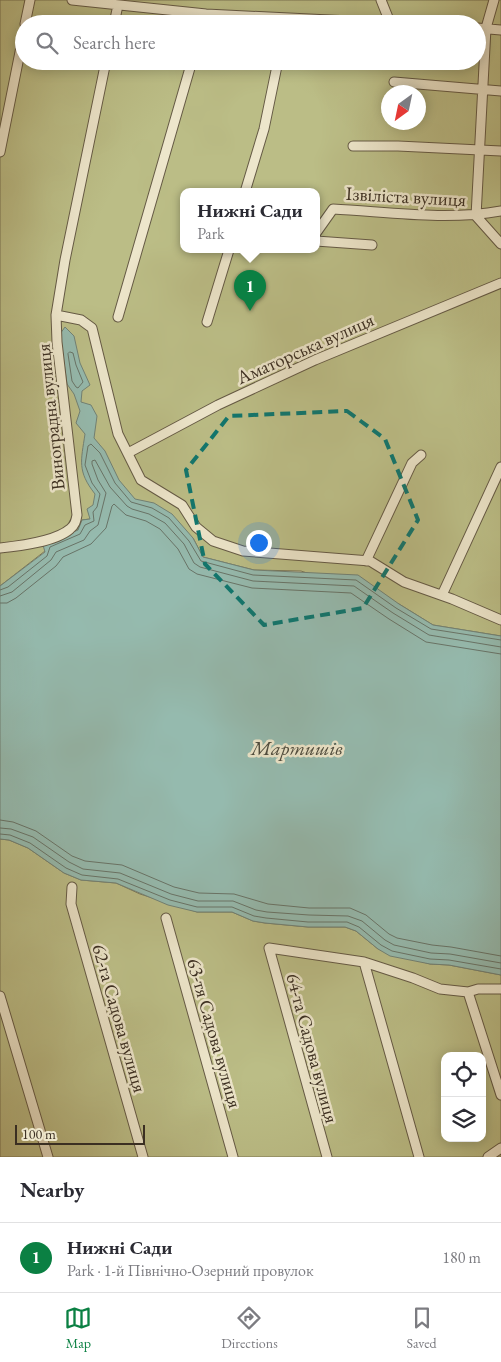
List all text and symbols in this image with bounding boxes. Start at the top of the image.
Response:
search box [15,15,486,70]
icon: search [33,29,61,57]
text: Search here [73,30,155,55]
north arrow [381,85,426,130]
street label: Ізвіліста вулиця [345,181,467,212]
popup [180,188,320,253]
text: Нижні Сади [197,198,303,223]
text: Park [197,223,225,244]
pin: 1 [234,270,266,311]
street label: Аматорська вулиця [232,307,378,390]
street label: Виноградна вулиця [30,342,71,491]
your location [246,530,272,556]
water label: Мартишів [250,735,343,761]
street label: 62-га Садова вулиця [86,941,153,1096]
street label: 63-тя Садова вулиця [181,955,248,1111]
street label: 64-та Садова вулиця [280,970,345,1126]
map controls [441,1052,486,1142]
button: locate [441,1052,486,1097]
button: layers [441,1097,486,1142]
scale bar [15,1122,145,1145]
text: 100 m [22,1125,56,1143]
text: Nearby [20,1176,84,1203]
text: Нижні Сади [67,1235,172,1260]
text: 1 [32,1247,40,1268]
text: 180 m [442,1247,481,1268]
text: Park · 1-й Північно-Озерний провулок [67,1260,314,1281]
tab: Map [64,1304,92,1352]
tab: Directions [221,1304,278,1352]
tab: Saved [407,1304,437,1352]

